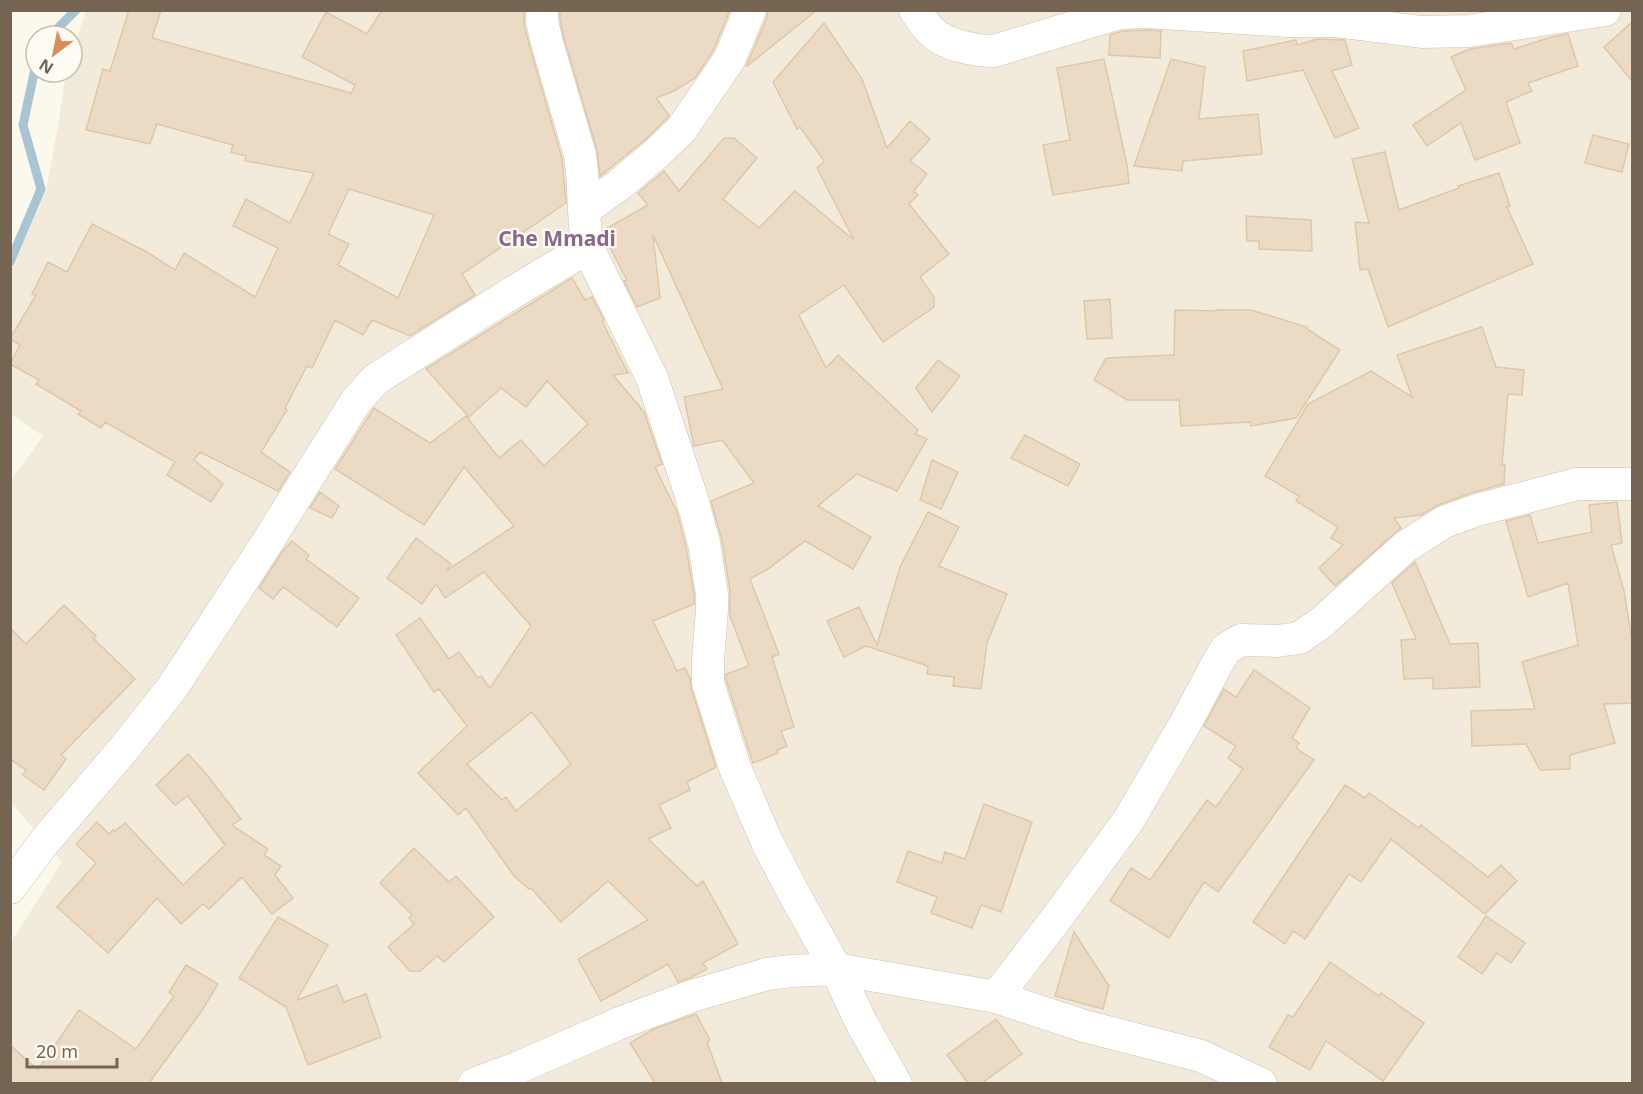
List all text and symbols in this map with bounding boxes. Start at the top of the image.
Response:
north arrow [24,24,84,84]
text: N [35,54,57,79]
district label: Che Mmadi [498,224,616,252]
scale bar [27,1031,117,1069]
text: 20 m [36,1039,78,1063]

